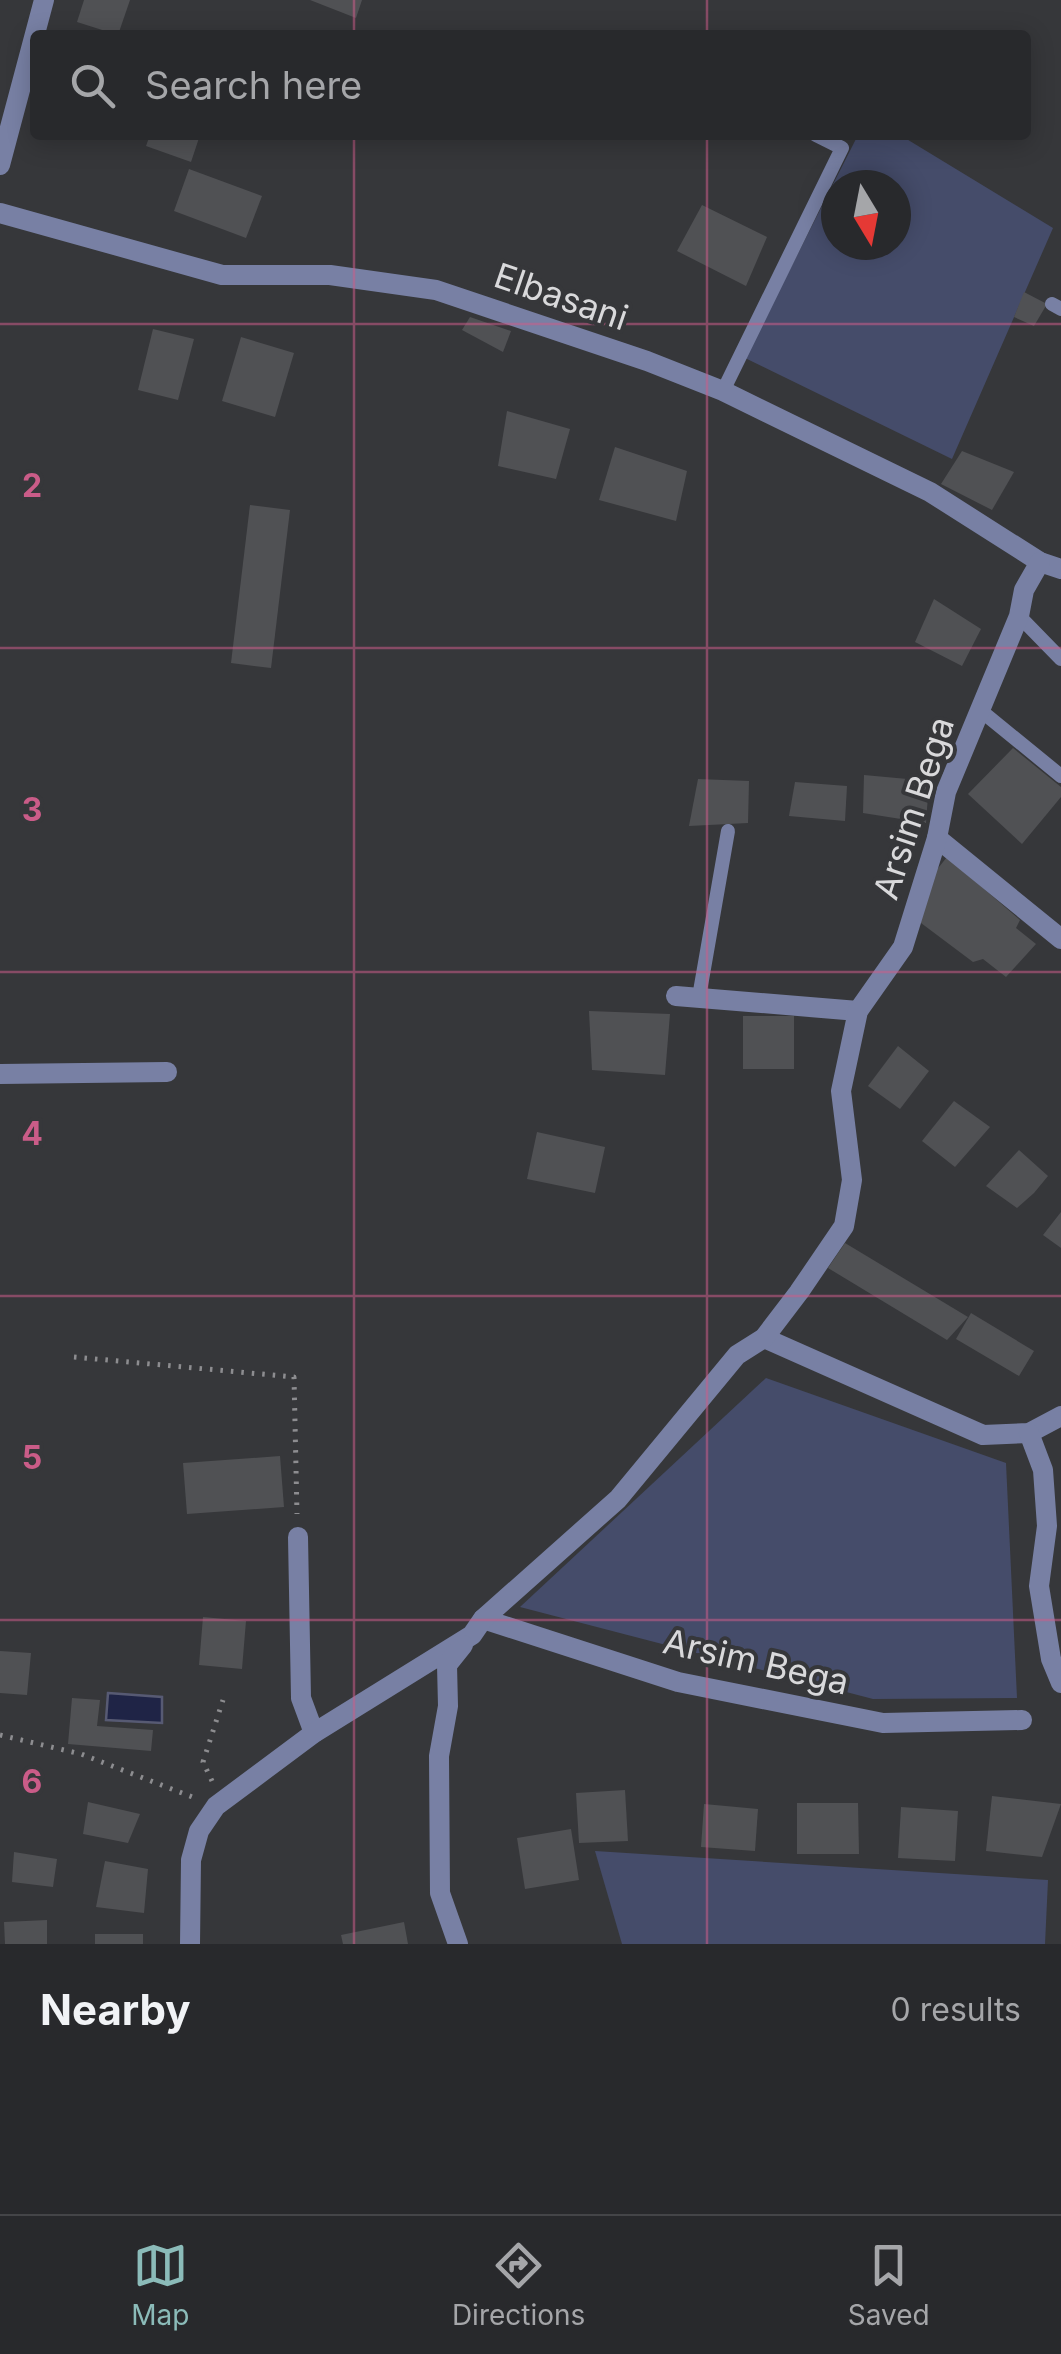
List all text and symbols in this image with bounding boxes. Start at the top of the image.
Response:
search box [30,30,1031,140]
icon: search [65,58,120,113]
text: Search here [145,62,362,108]
north arrow [821,170,911,260]
street label: Elbasani [489,254,634,338]
text: 2 [22,466,42,505]
street label: Arsim Bega [864,711,962,904]
text: 3 [22,790,42,829]
text: 4 [21,1114,43,1153]
text: 5 [22,1438,42,1477]
street label: Arsim Bega [659,1619,853,1703]
text: 6 [22,1762,42,1801]
text: Nearby [40,1984,191,2035]
text: 0 results [891,1990,1021,2029]
tab: Map [131,2238,189,2332]
tab: Directions [452,2238,585,2332]
tab: Saved [848,2238,930,2332]

